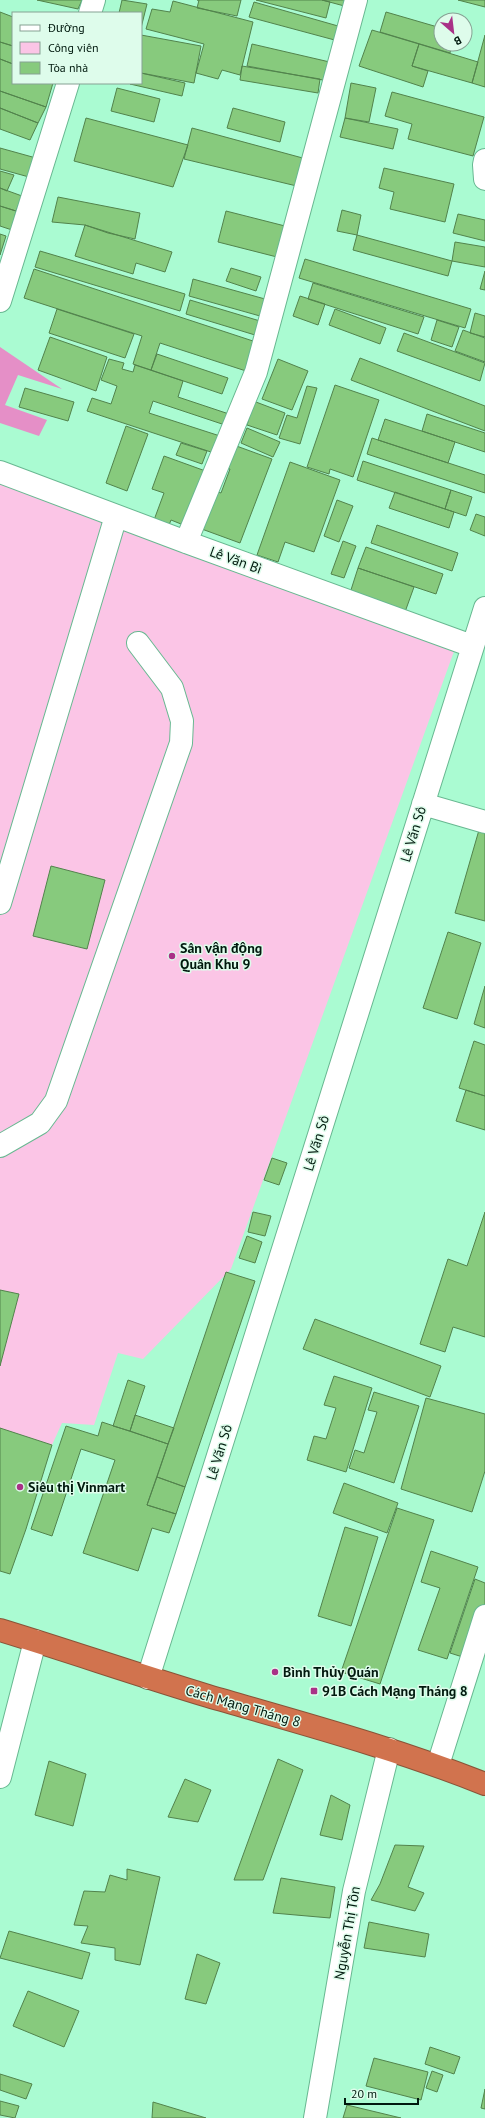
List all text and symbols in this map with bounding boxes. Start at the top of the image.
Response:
legend [12,12,142,84]
north arrow [433,12,473,52]
text: Đường [47,20,85,35]
text: B [451,33,464,49]
text: Công viên [48,40,99,55]
text: Tòa nhà [48,60,88,75]
street label: Lê Văn Bì [207,542,265,578]
street label: Lê Văn Sô [396,804,430,864]
place label: Sân vận động Quân Khu 9 [180,939,262,973]
marker: Sân vận động Quân Khu 9 [167,951,177,961]
street label: Lê Văn Sô [299,1113,333,1173]
street label: Lê Văn Sô [202,1422,236,1482]
place label: Siêu thị Vinmart [28,1478,125,1496]
marker: Siêu thị Vinmart [15,1482,25,1492]
place label: Bình Thủy Quán [283,1663,379,1681]
marker: Bình Thủy Quán [270,1667,280,1677]
street label: Cách Mạng Tháng 8 [183,1681,303,1731]
place label: 91B Cách Mạng Tháng 8 [322,1682,468,1700]
marker: 91B Cách Mạng Tháng 8 [309,1686,319,1696]
street label: Nguyễn Thị Tồn [330,1885,364,1981]
scale bar [345,2080,418,2106]
text: 20 m [351,2086,377,2101]

